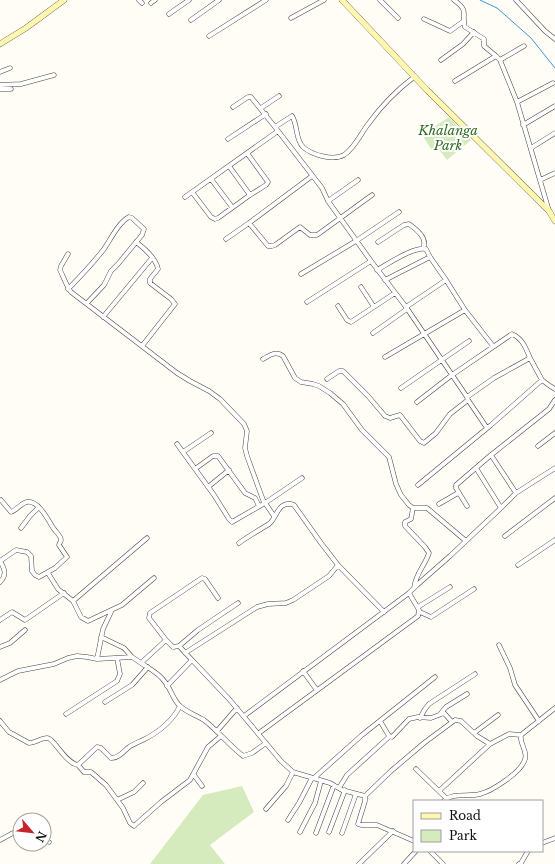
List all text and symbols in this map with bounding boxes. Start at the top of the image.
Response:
park label: Khalanga Park [417,122,478,154]
legend [413,800,543,852]
text: Road [449,808,481,823]
north arrow [12,812,52,852]
text: Park [449,828,477,843]
text: N [32,829,49,845]

